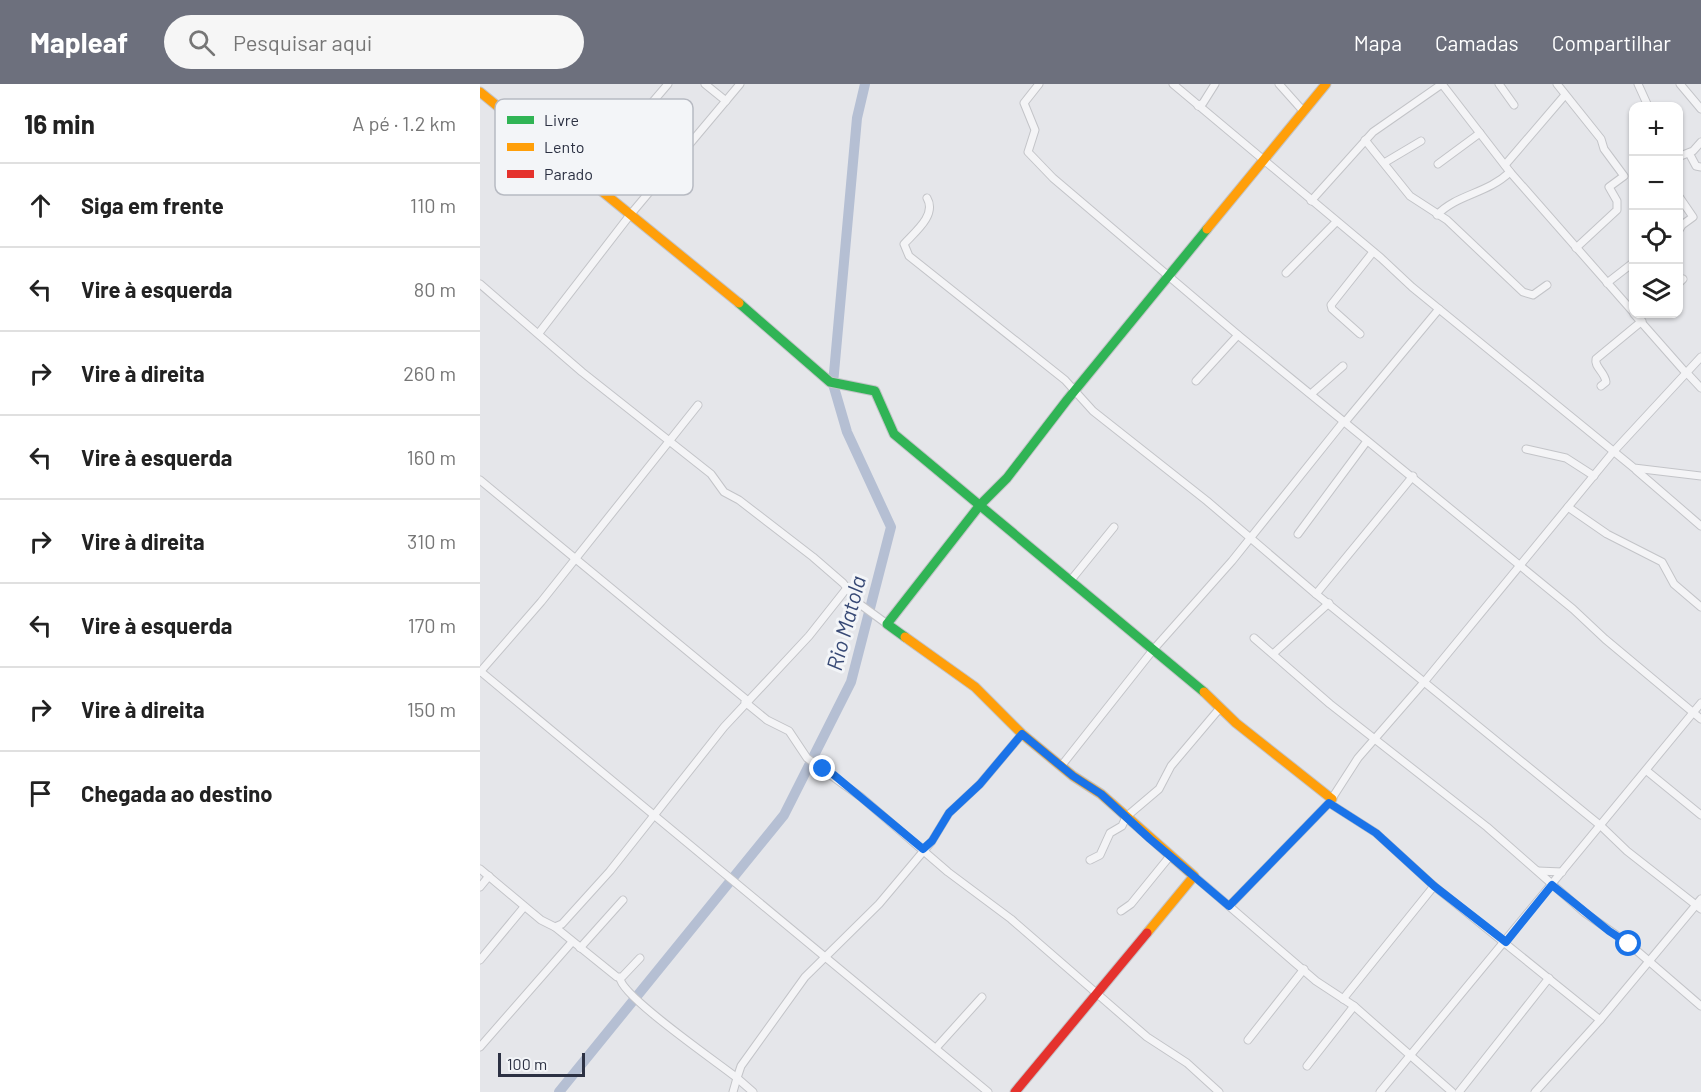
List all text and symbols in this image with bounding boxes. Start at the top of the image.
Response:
search box [164,15,584,69]
text: Mapleaf [30,25,128,59]
icon: search [185,26,218,59]
text: Pesquisar aqui [233,29,372,55]
text: Mapa [1354,30,1402,55]
text: Camadas [1435,30,1519,55]
text: Compartilhar [1552,30,1671,55]
legend [495,99,693,195]
map controls [1629,102,1683,318]
button: + [1629,102,1683,156]
text: 16 min [24,108,95,139]
text: Livre [544,110,579,129]
text: A pé · 1.2 km [352,111,456,135]
text: Lento [544,137,585,156]
button: − [1629,156,1683,210]
text: Parado [544,164,593,183]
icon: ahead [24,189,57,222]
text: Siga em frente [81,192,224,218]
text: 110 m [410,193,456,217]
button: locate [1629,210,1683,264]
button: layers [1629,264,1683,318]
icon: left [24,273,57,306]
text: Vire à esquerda [81,276,232,302]
text: 80 m [414,277,456,301]
icon: right [24,357,57,390]
text: Vire à direita [81,360,205,386]
text: 260 m [403,361,456,385]
icon: left [24,441,57,474]
text: Vire à esquerda [81,444,232,470]
text: 160 m [407,445,456,469]
icon: right [24,525,57,558]
text: Vire à direita [81,528,205,554]
text: 310 m [407,529,456,553]
water label: Rio Matola [820,573,870,673]
icon: left [24,609,57,642]
text: Vire à esquerda [81,612,232,638]
text: 170 m [408,613,456,637]
icon: right [24,693,57,726]
text: Vire à direita [81,696,205,722]
text: 150 m [407,697,456,721]
route end [809,755,835,781]
icon: arrive [24,777,57,810]
text: Chegada ao destino [81,780,272,806]
route start [1615,930,1641,956]
scale bar [498,1050,585,1078]
text: 100 m [507,1054,547,1073]

